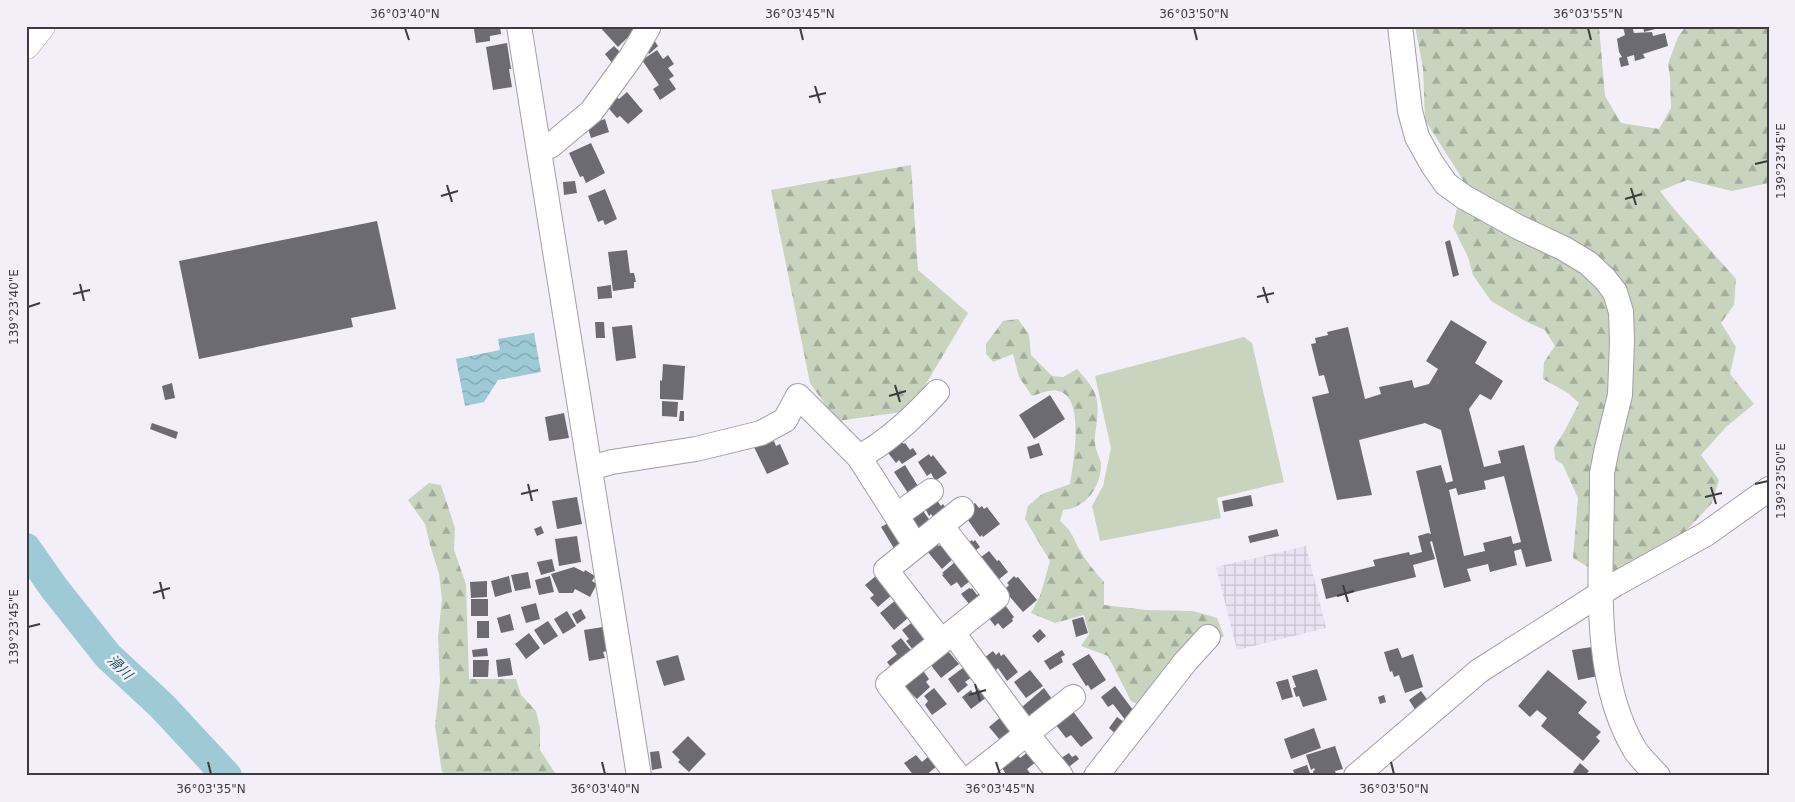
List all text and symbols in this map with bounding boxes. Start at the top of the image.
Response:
text: 36°03'40"N [370,7,440,21]
text: 36°03'45"N [765,7,835,21]
text: 36°03'50"N [1159,7,1229,21]
text: 36°03'55"N [1553,7,1623,21]
text: 139°23'45"E [1774,123,1788,199]
text: 139°23'40"E [7,269,21,345]
text: 139°23'50"E [1774,443,1788,519]
text: 139°23'45"E [7,589,21,665]
water label: 滑川 [104,652,137,684]
text: 36°03'35"N [176,782,246,796]
text: 36°03'40"N [570,782,640,796]
text: 36°03'45"N [965,782,1035,796]
text: 36°03'50"N [1359,782,1429,796]

